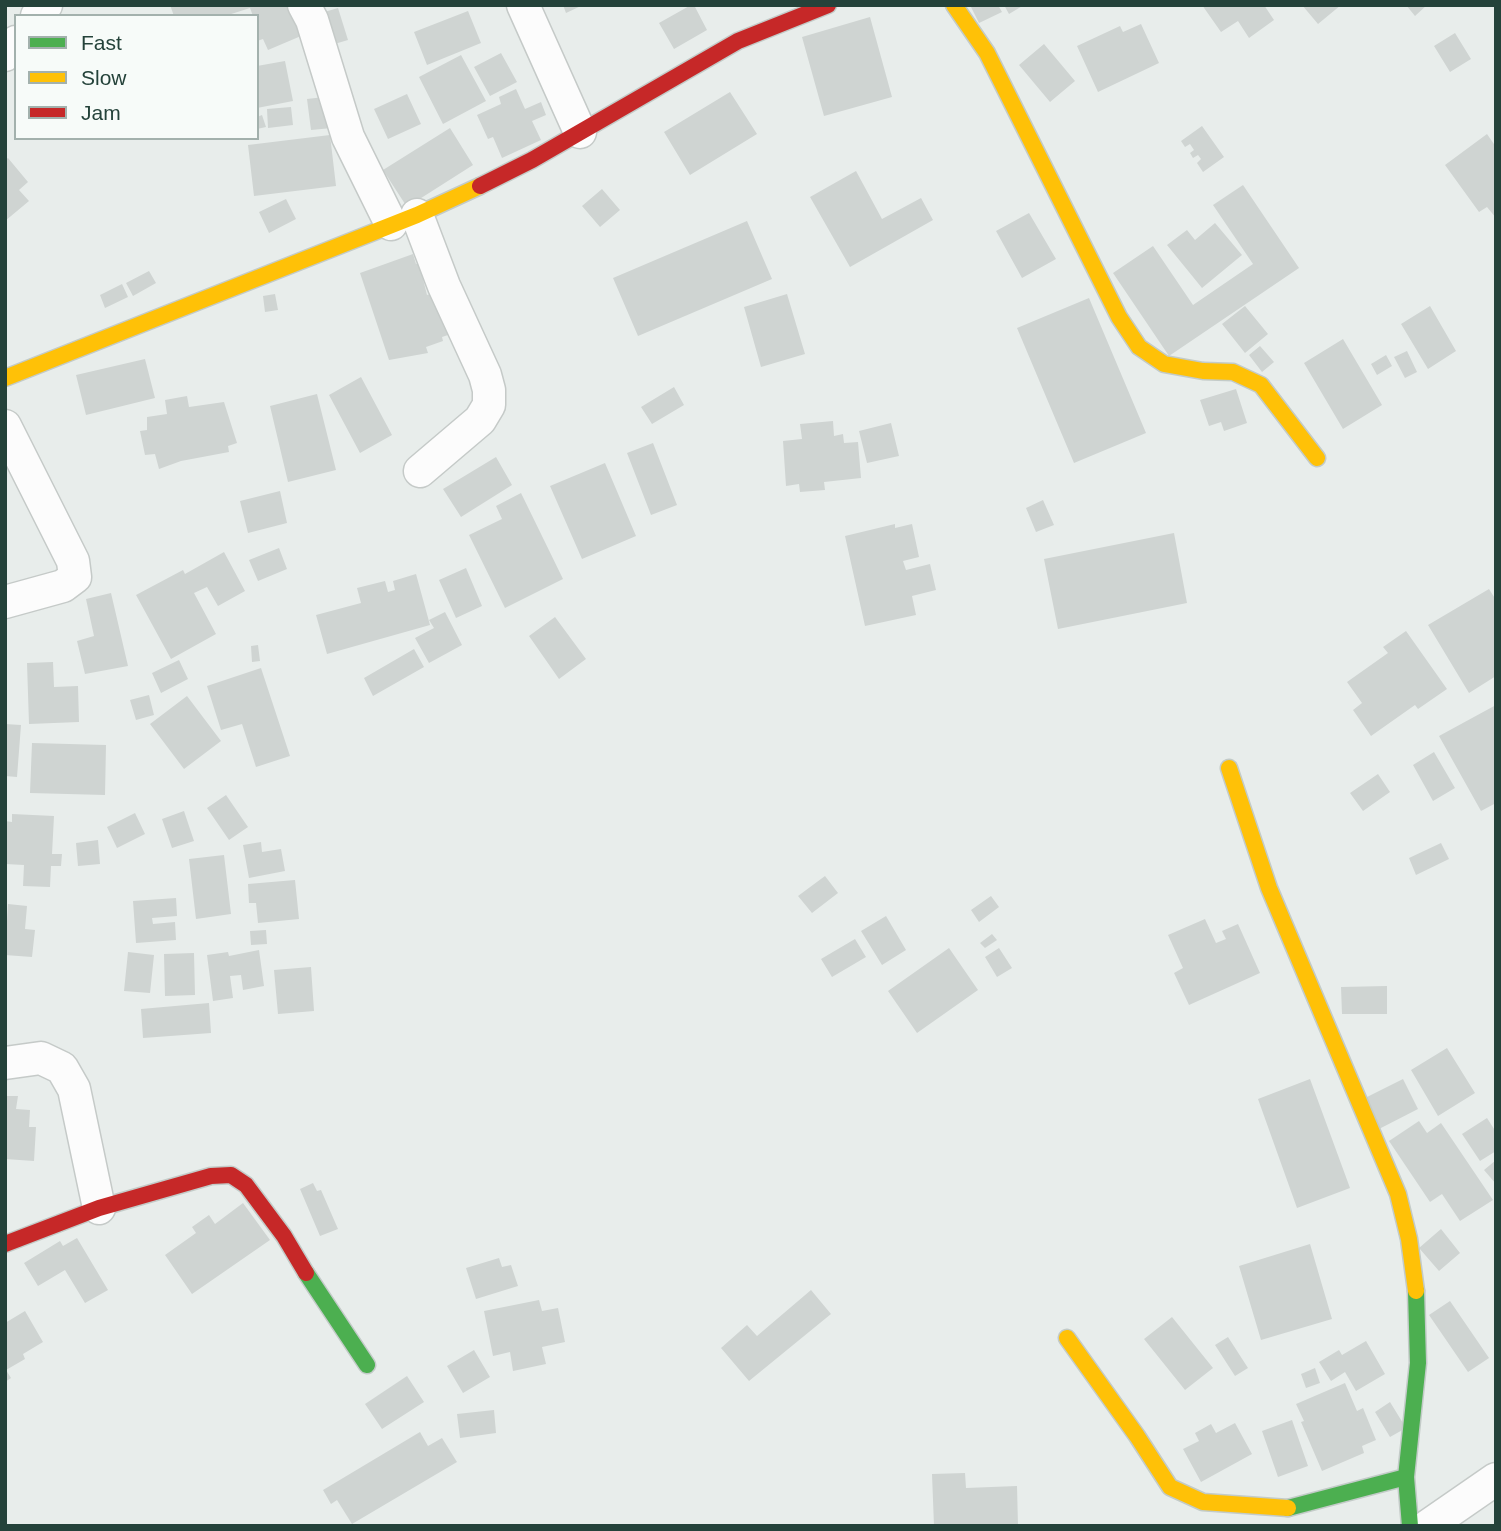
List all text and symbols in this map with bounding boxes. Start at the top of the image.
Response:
legend [14,14,259,140]
text: Fast [81,31,122,54]
text: Slow [81,66,127,89]
text: Jam [81,101,121,124]

